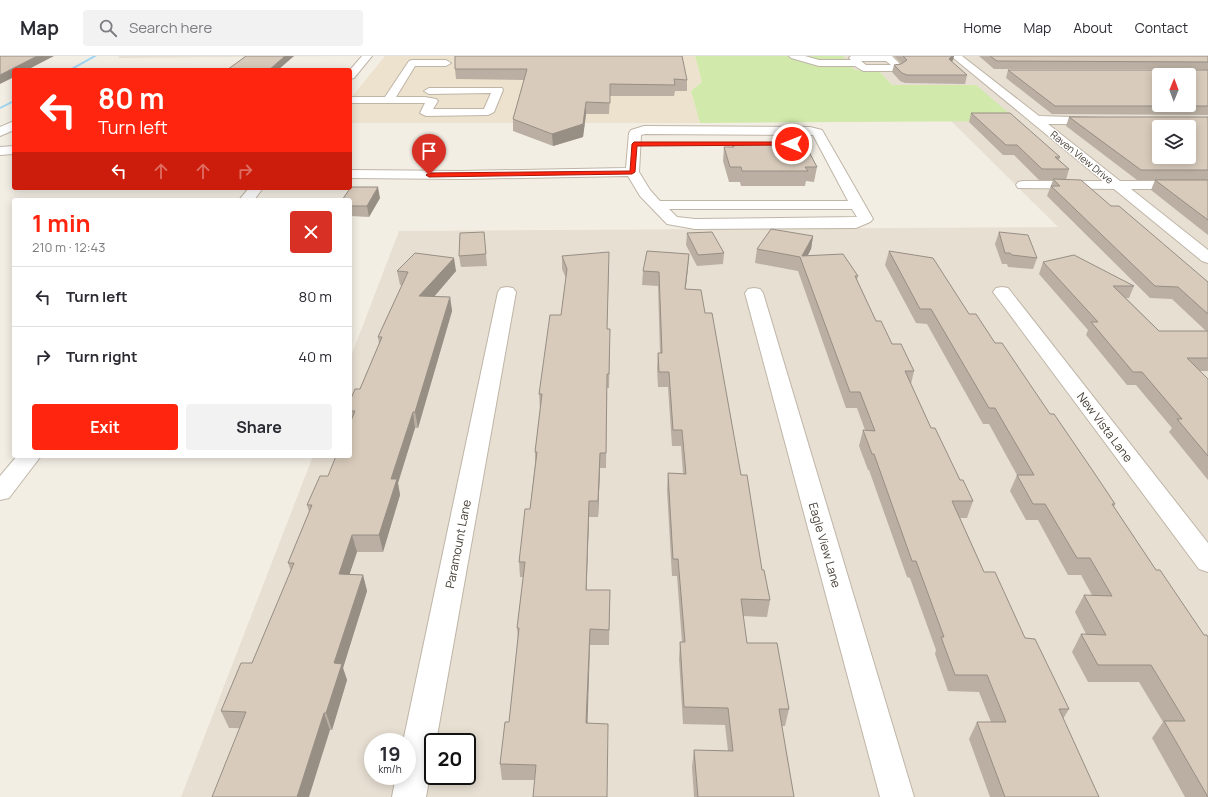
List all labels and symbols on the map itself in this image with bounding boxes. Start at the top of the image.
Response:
north arrow [1152,68,1196,112]
position arrow [771,123,813,165]
street label: Raven View Drive [1048,127,1116,187]
pin [412,134,446,175]
street label: New Vista Lane [1073,389,1137,465]
street label: Paramount Lane [441,498,475,590]
street label: Eagle View Lane [805,500,845,590]
speed limit sign: 20 [424,733,476,785]

